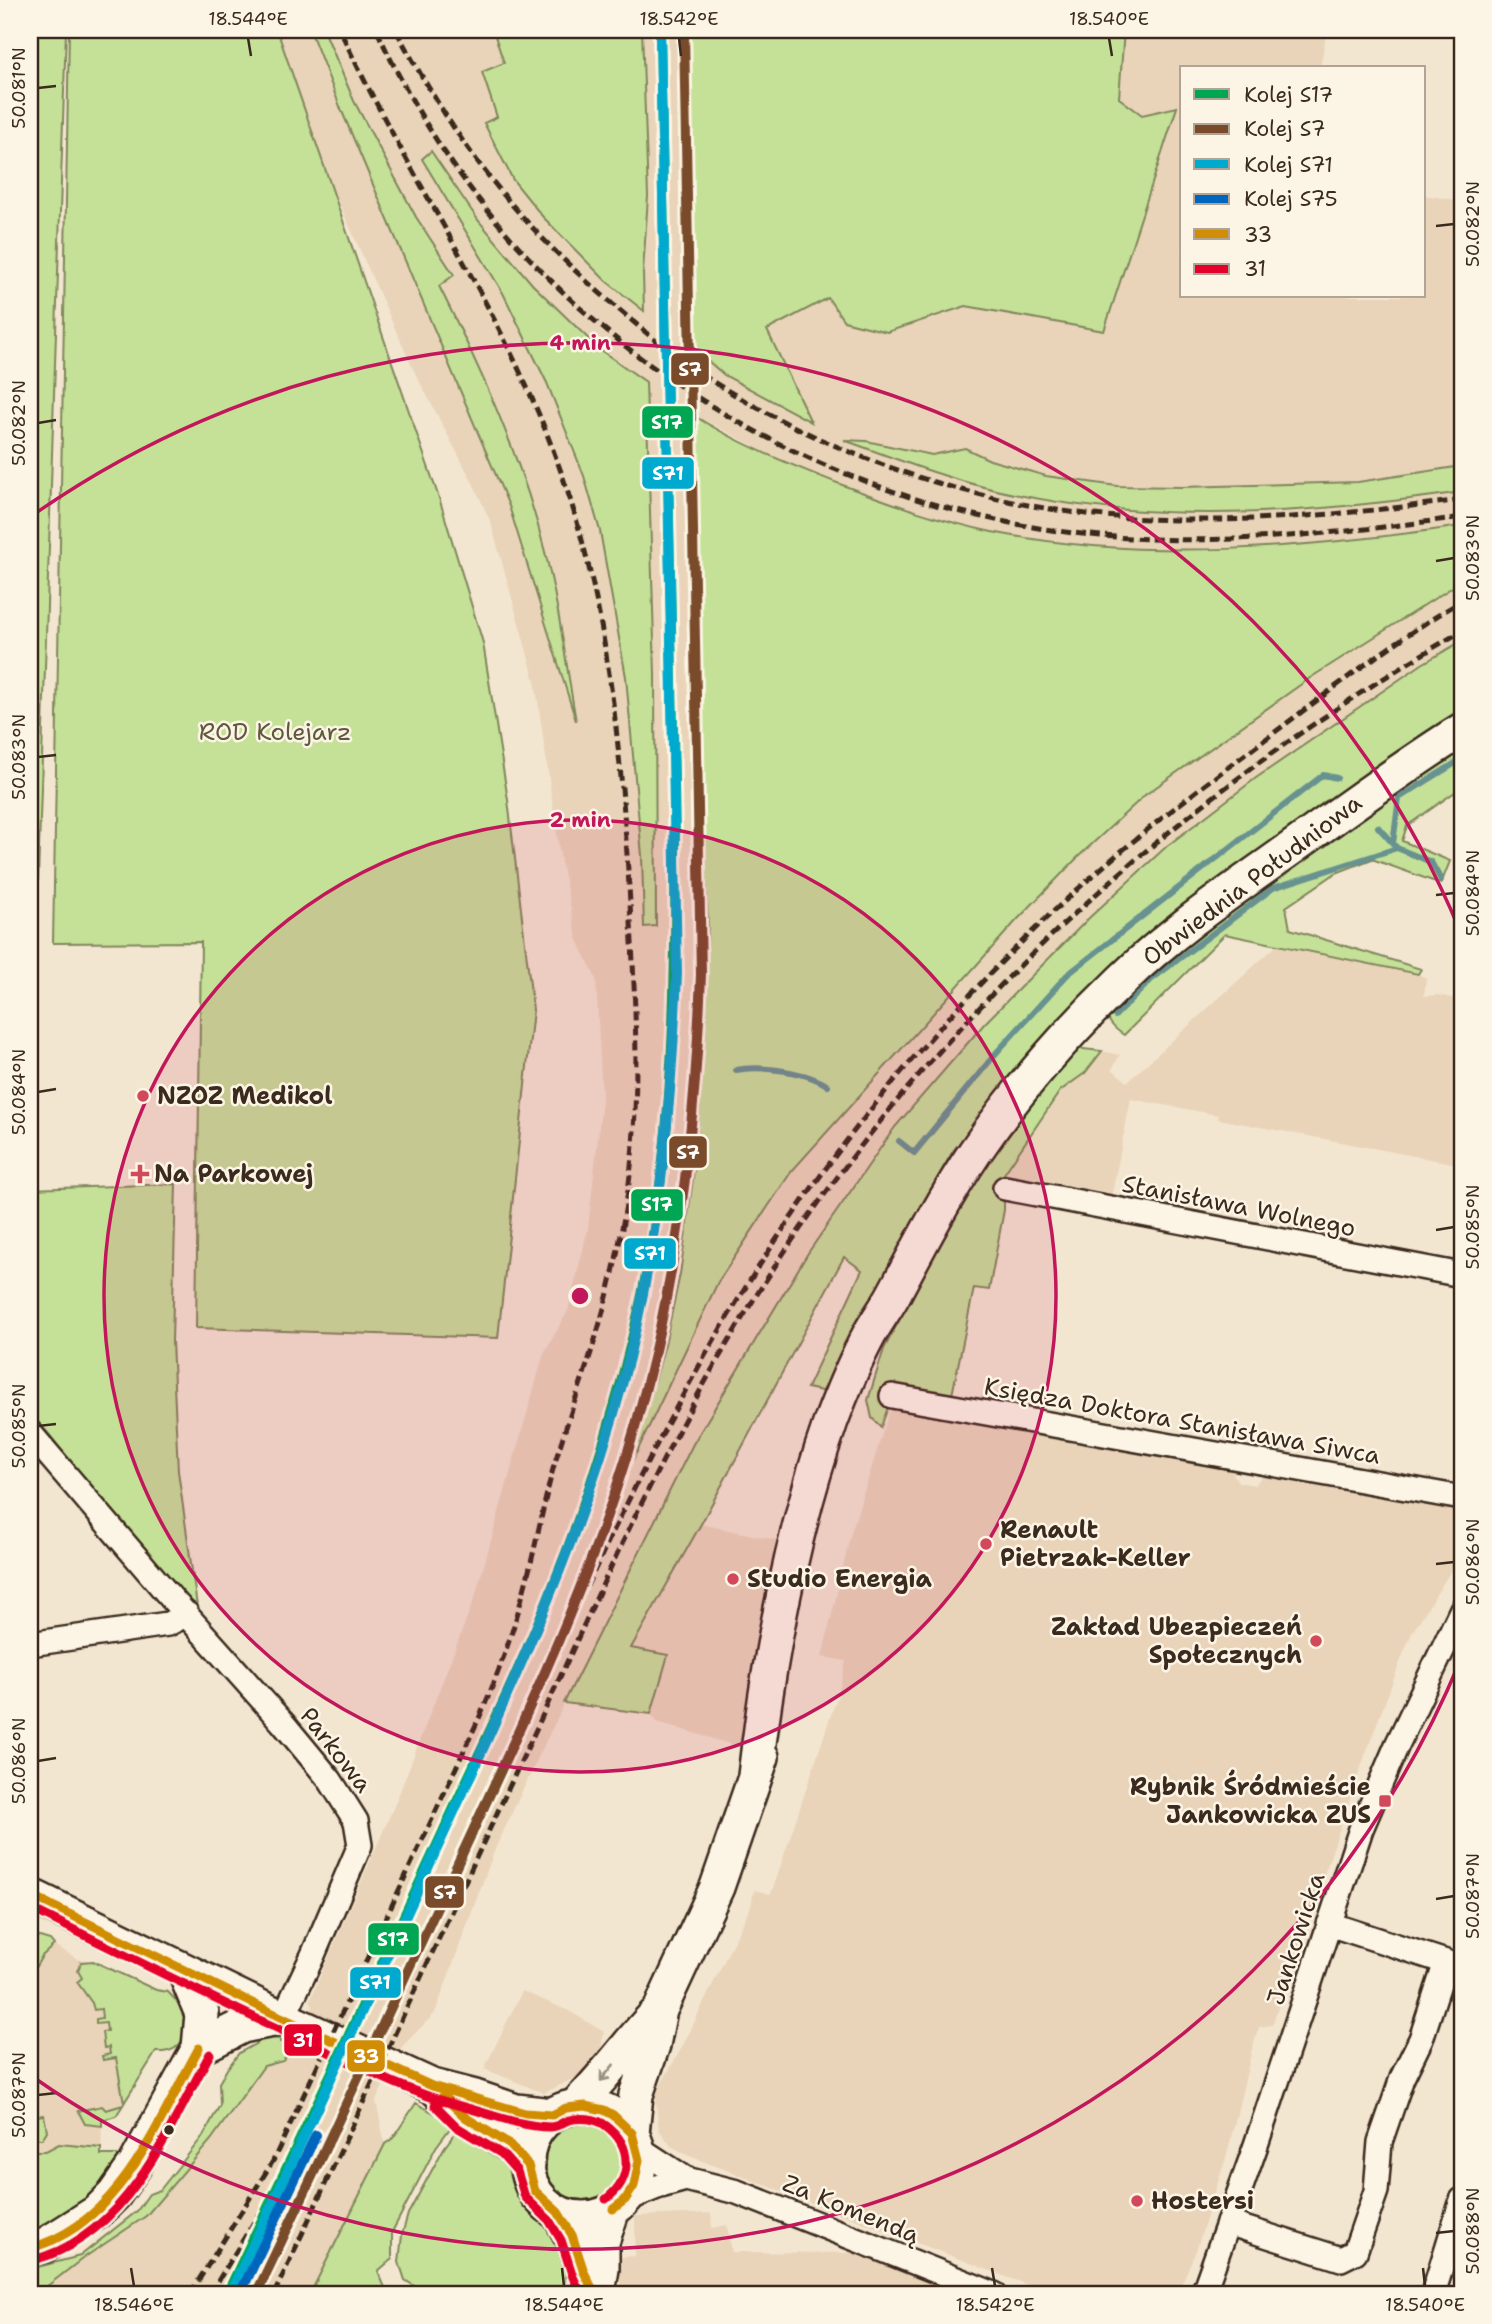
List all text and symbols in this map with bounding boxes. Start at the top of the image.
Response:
text: 18.544°E [208,7,288,31]
text: 18.542°E [640,7,718,31]
text: 18.540°E [1069,7,1149,31]
text: 50.081°N [7,47,31,129]
legend [1180,66,1426,298]
text: Kolej S17 [1244,81,1333,109]
text: Kolej S7 [1244,115,1325,143]
text: Kolej S71 [1244,151,1333,179]
text: 50.082°N [1461,181,1485,267]
text: Kolej S75 [1244,185,1338,213]
text: 33 [1244,221,1272,249]
text: 31 [1244,255,1266,283]
text: 4 min [549,329,611,357]
line badge: S7 [670,352,710,386]
text: S7 [678,357,702,382]
text: 50.082°N [7,380,31,466]
line badge: S17 [641,405,694,439]
text: S17 [651,410,683,435]
line badge: S71 [641,456,695,490]
text: S71 [652,461,684,486]
text: 50.083°N [1461,515,1485,601]
text: 50.083°N [7,714,31,800]
park label: ROD Kolejarz [199,716,351,748]
street label: Obwiednia Południowa [1136,787,1368,973]
text: 2 min [549,806,611,834]
text: 50.084°N [1461,850,1485,936]
text: 50.084°N [7,1049,31,1135]
place label: NZOZ Medikol [157,1080,333,1112]
marker: NZOZ Medikol [135,1088,151,1104]
line badge: S7 [668,1135,708,1169]
text: S7 [676,1140,700,1165]
place label: Na Parkowej [154,1158,313,1190]
marker: Na Parkowej [132,1166,148,1182]
street label: Stanisława Wolnego [1120,1168,1358,1244]
text: 50.085°N [1461,1184,1485,1270]
line badge: S17 [630,1188,684,1222]
text: S17 [641,1192,673,1217]
line badge: S71 [623,1237,677,1270]
text: S71 [634,1241,666,1266]
centre of rings [568,1284,592,1308]
street label: Księdza Doktora Stanisława Siwca [981,1370,1383,1472]
text: 50.085°N [7,1383,31,1469]
place label: Renault Pietrzak-Keller [1000,1514,1191,1574]
text: 50.086°N [1461,1519,1485,1605]
marker: Renault Pietrzak-Keller [978,1536,994,1552]
place label: Studio Energia [747,1563,932,1595]
marker: Studio Energia [725,1571,741,1587]
place label: Zakład Ubezpieczeń Społecznych [1051,1611,1302,1671]
marker: Zakład Ubezpieczeń Społecznych [1308,1633,1324,1649]
street label: Parkowa [293,1701,379,1799]
text: 50.086°N [7,1718,31,1804]
place label: Rybnik Śródmieście Jankowicka ZUS [1130,1769,1371,1831]
marker: Rybnik Śródmieście Jankowicka ZUS [1377,1793,1393,1809]
text: 50.087°N [1461,1853,1485,1939]
street label: Jankowicka [1260,1869,1332,2009]
line badge: S7 [424,1875,465,1909]
text: S7 [433,1880,457,1905]
line badge: S17 [367,1922,420,1956]
text: S17 [377,1927,409,1952]
line badge: S71 [349,1966,402,1999]
text: S71 [359,1970,391,1995]
line badge: 31 [283,2023,323,2057]
text: 31 [292,2028,314,2053]
line badge: 33 [346,2039,386,2073]
text: 33 [353,2044,379,2069]
text: 50.087°N [7,2052,31,2138]
one-way arrow [599,2064,615,2082]
unlabelled marker [162,2123,176,2137]
street label: Za Komendą [778,2167,925,2251]
place label: Hostersi [1151,2185,1254,2217]
text: 50.088°N [1461,2188,1485,2274]
marker: Hostersi [1129,2193,1145,2209]
text: 18.546°E [94,2293,174,2317]
text: 18.544°E [524,2293,604,2317]
text: 18.542°E [956,2293,1034,2317]
text: 18.540°E [1385,2293,1465,2317]

